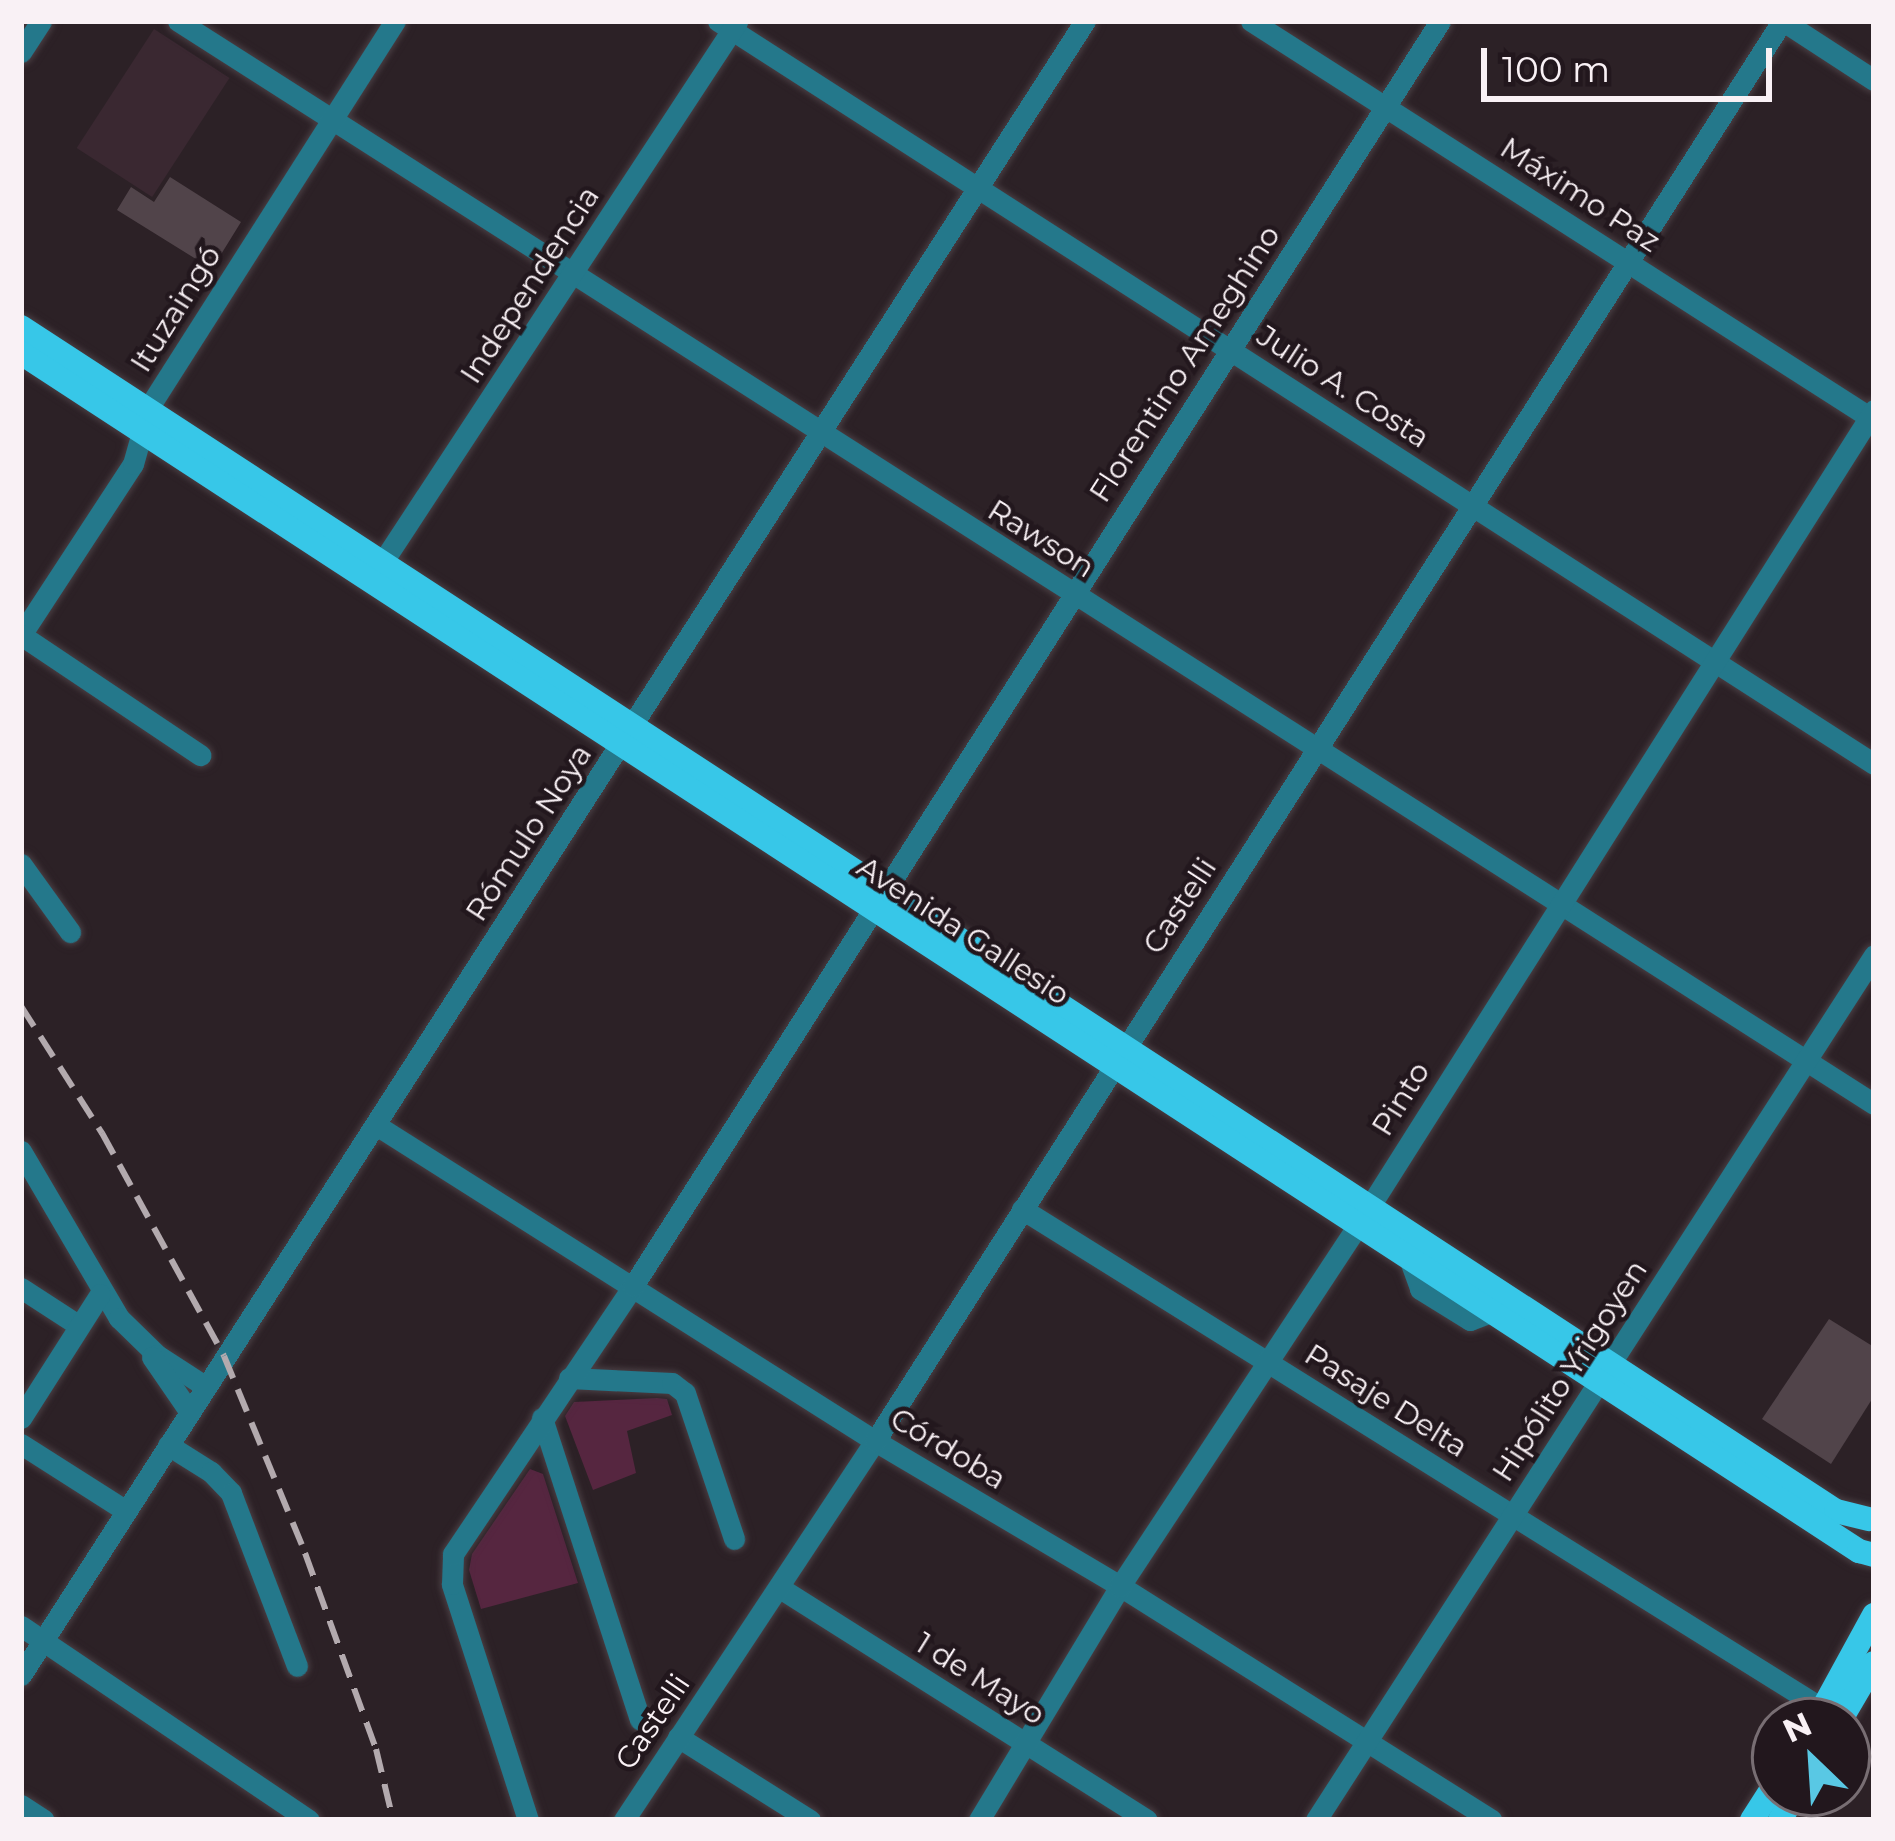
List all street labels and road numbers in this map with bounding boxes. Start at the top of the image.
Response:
street label: Máximo Paz [1493,130,1667,260]
street label: Independencia [453,180,607,390]
street label: Florentino Ameghino [1082,219,1288,509]
street label: Ituzaingó [123,239,229,379]
street label: Julio A. Costa [1250,318,1436,456]
street label: Rawson [981,492,1101,586]
street label: Rómulo Noya [459,738,599,928]
street label: Avenida Gallesio [850,849,1076,1013]
street label: Castelli [1136,851,1224,961]
street label: Pinto [1364,1055,1438,1143]
street label: Hipólito Yrigoyen [1485,1254,1655,1488]
street label: Pasaje Delta [1298,1337,1474,1465]
street label: Córdoba [884,1401,1012,1497]
street label: 1 de Mayo [909,1625,1051,1733]
street label: Castelli [608,1667,698,1777]

